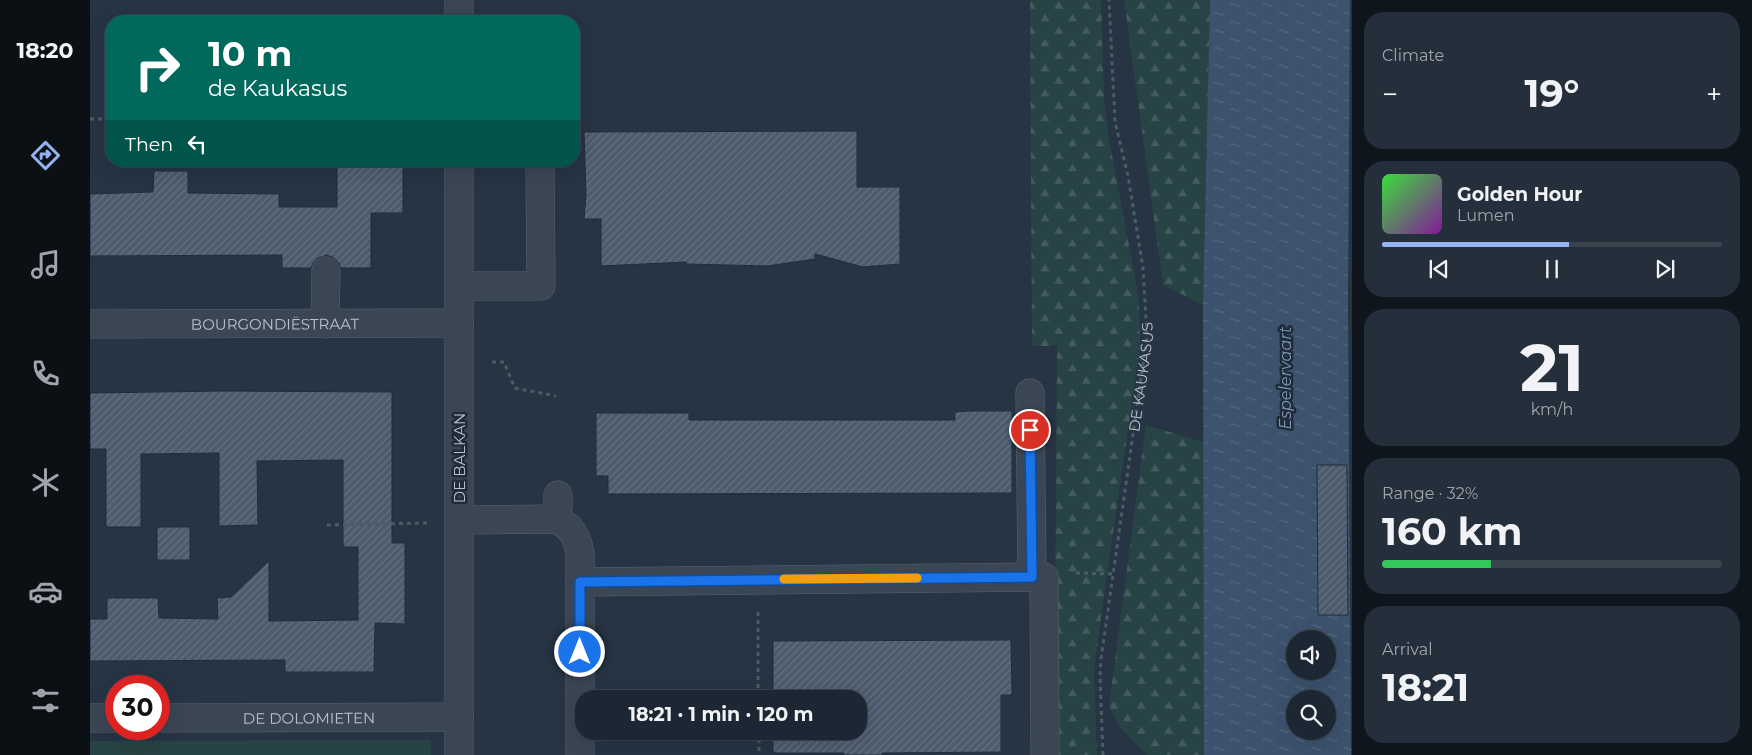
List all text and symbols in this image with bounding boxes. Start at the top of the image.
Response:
text: 10 m [208,32,292,75]
icon: right [125,35,190,100]
text: 18:20 [17,37,73,64]
text: Climate [1382,46,1444,65]
text: 19° [1525,70,1580,117]
text: de Kaukasus [208,75,347,102]
text: − [1382,77,1398,111]
text: + [1706,77,1722,111]
icon: left [183,130,211,158]
text: Then [125,133,173,156]
icon: directions [28,138,63,173]
text: Golden Hour [1457,183,1583,206]
text: Lumen [1457,206,1515,225]
icon: music [28,247,63,282]
icon: previous [1425,255,1453,283]
icon: pause [1538,255,1566,283]
icon: next [1651,255,1679,283]
street label: BOURGONDIËSTRAAT [191,314,360,333]
street label: DE KAUKASUS [1124,322,1157,433]
water label: Espelervaart [1276,326,1295,429]
text: 21 [1520,328,1584,407]
icon: phone [28,356,63,391]
text: km/h [1531,400,1573,419]
pin [1009,409,1051,451]
street label: DE BALKAN [450,413,469,503]
icon: arrive [1016,416,1044,444]
icon: climate [28,465,63,500]
text: Range · 32% [1382,484,1478,503]
text: 160 km [1382,508,1522,555]
icon: car [28,574,63,609]
position arrow [553,625,605,677]
map controls [1286,630,1336,740]
button: sound [1286,630,1336,680]
text: Arrival [1382,640,1432,659]
text: 18:21 [1382,664,1469,711]
speed limit sign: 30 [105,675,170,740]
icon: filters [28,683,63,718]
button: search [1286,690,1336,740]
text: 18:21 · 1 min · 120 m [628,703,814,726]
street label: DE DOLOMIETEN [243,708,375,727]

